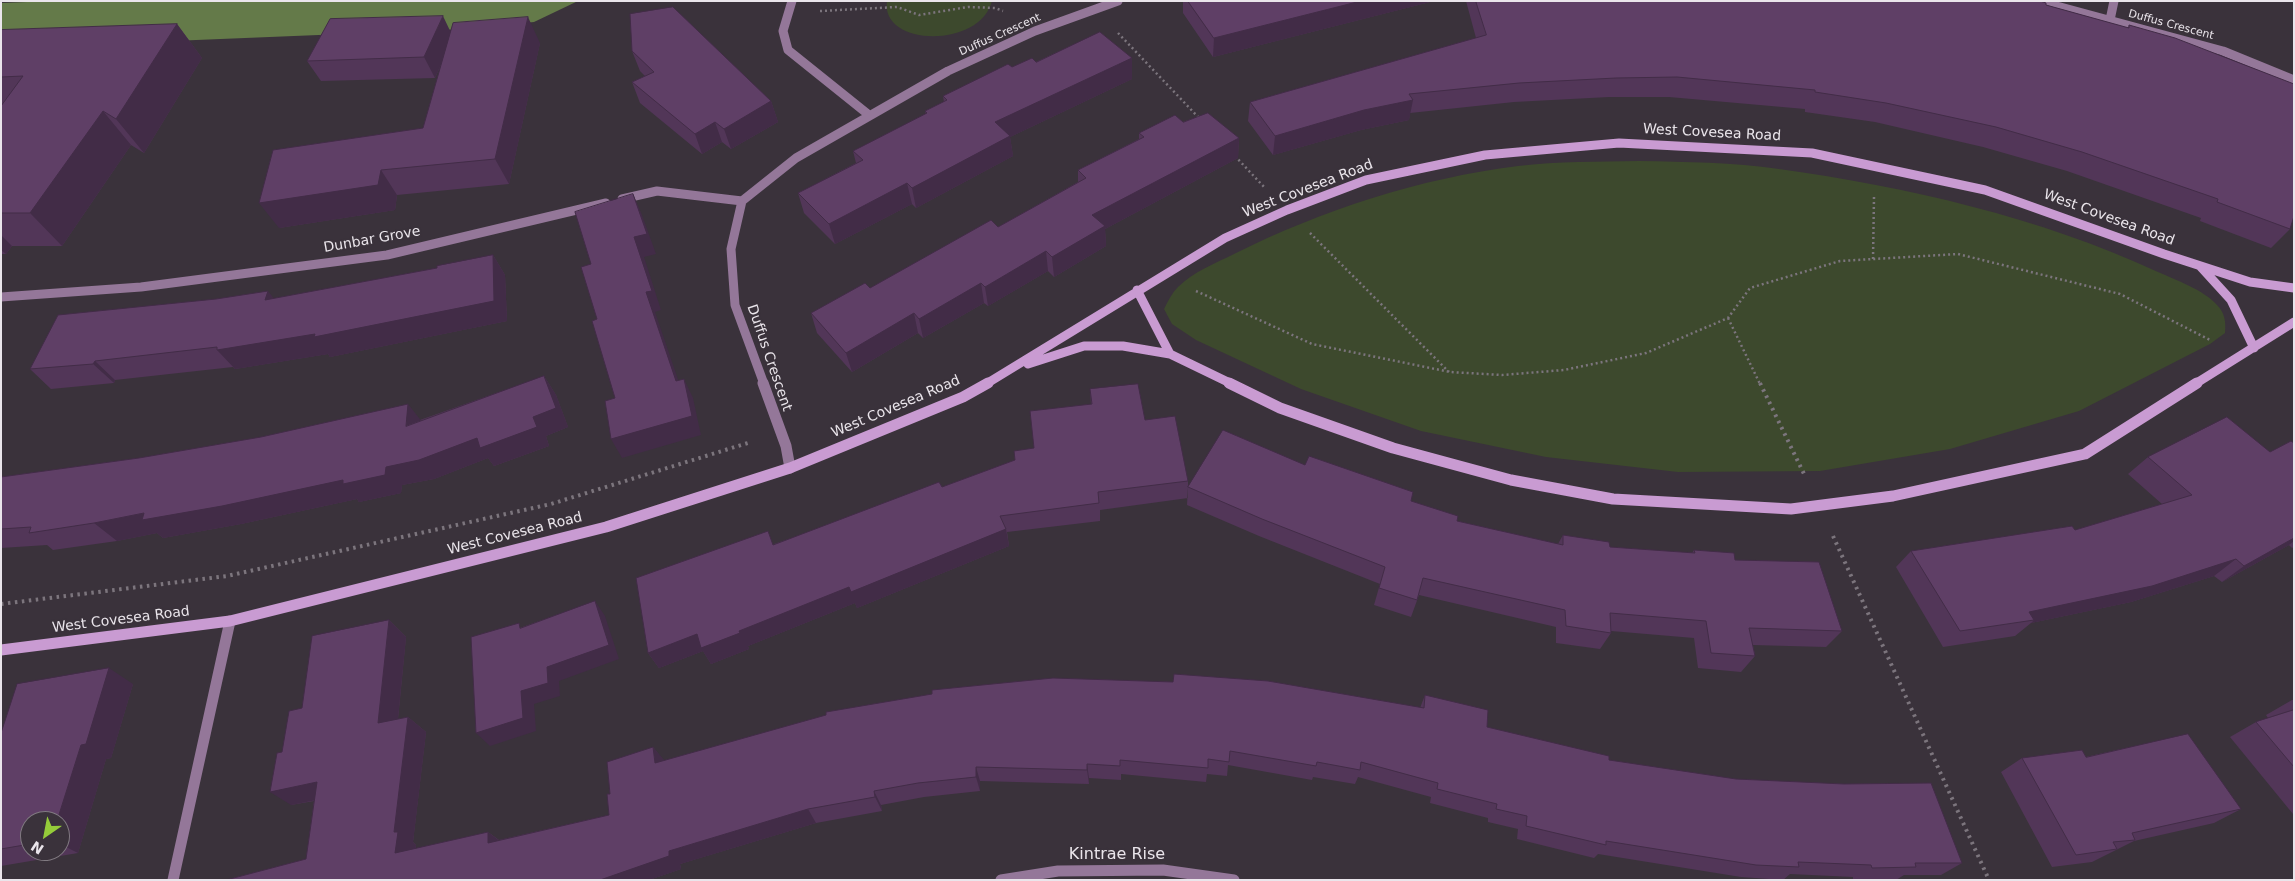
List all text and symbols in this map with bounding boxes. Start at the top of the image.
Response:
street label: Duffus Crescent [2127,7,2215,43]
street label: Duffus Crescent [957,11,1043,59]
street label: West Covesea Road [1643,121,1781,145]
street label: West Covesea Road [1240,156,1376,222]
street label: West Covesea Road [2041,186,2177,250]
street label: Dunbar Grove [322,223,422,257]
street label: Duffus Crescent [743,302,795,414]
street label: West Covesea Road [829,372,963,442]
street label: West Covesea Road [446,509,584,559]
street label: West Covesea Road [51,603,191,637]
north arrow [20,811,70,861]
text: N [28,838,47,858]
street label: Kintrae Rise [1069,845,1165,865]

